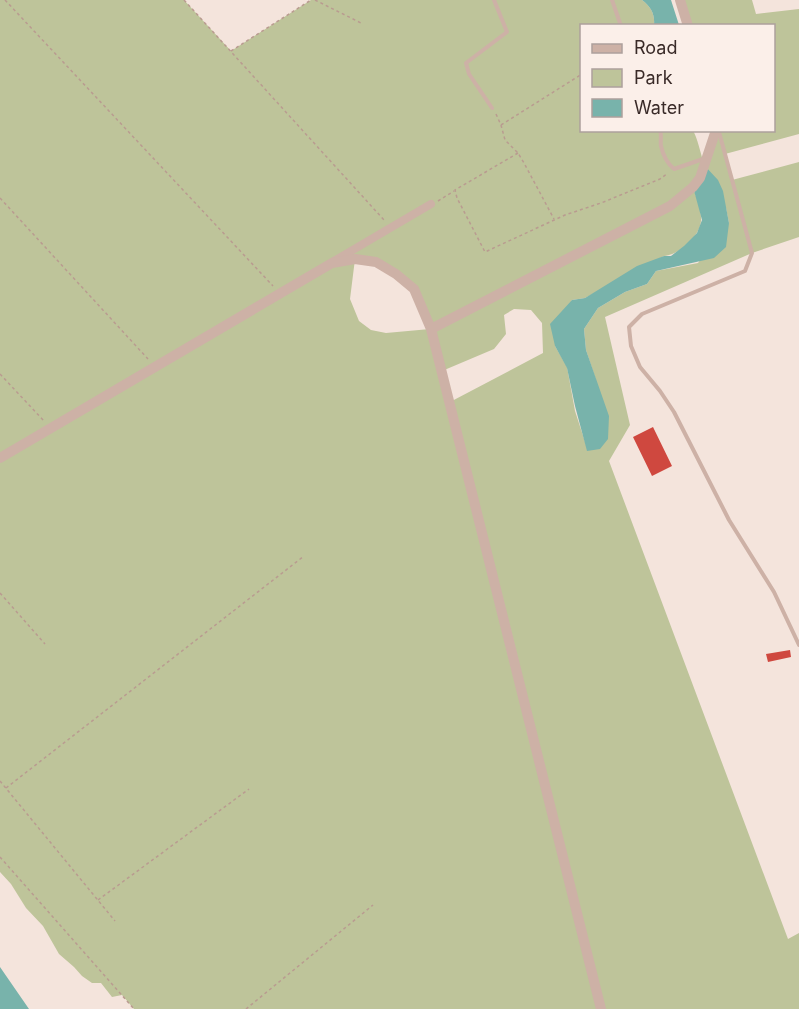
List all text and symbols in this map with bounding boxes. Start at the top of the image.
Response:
legend [580,24,775,132]
text: Road [634,37,677,58]
text: Park [634,67,673,88]
text: Water [634,97,684,118]

